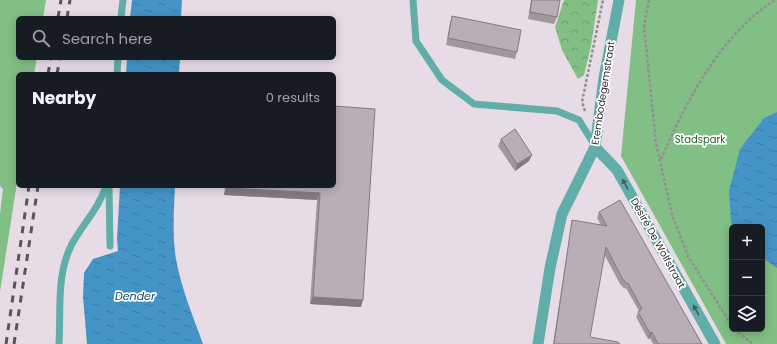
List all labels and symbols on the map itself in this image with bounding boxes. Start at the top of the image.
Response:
street label: Erembodegemstraat [587,40,619,146]
park label: Stadspark [675,132,726,147]
one-way arrow [622,179,629,190]
street label: Désiré De Wolfstraat [627,195,689,291]
water label: Dender [115,288,156,304]
one-way arrow [692,304,699,316]

